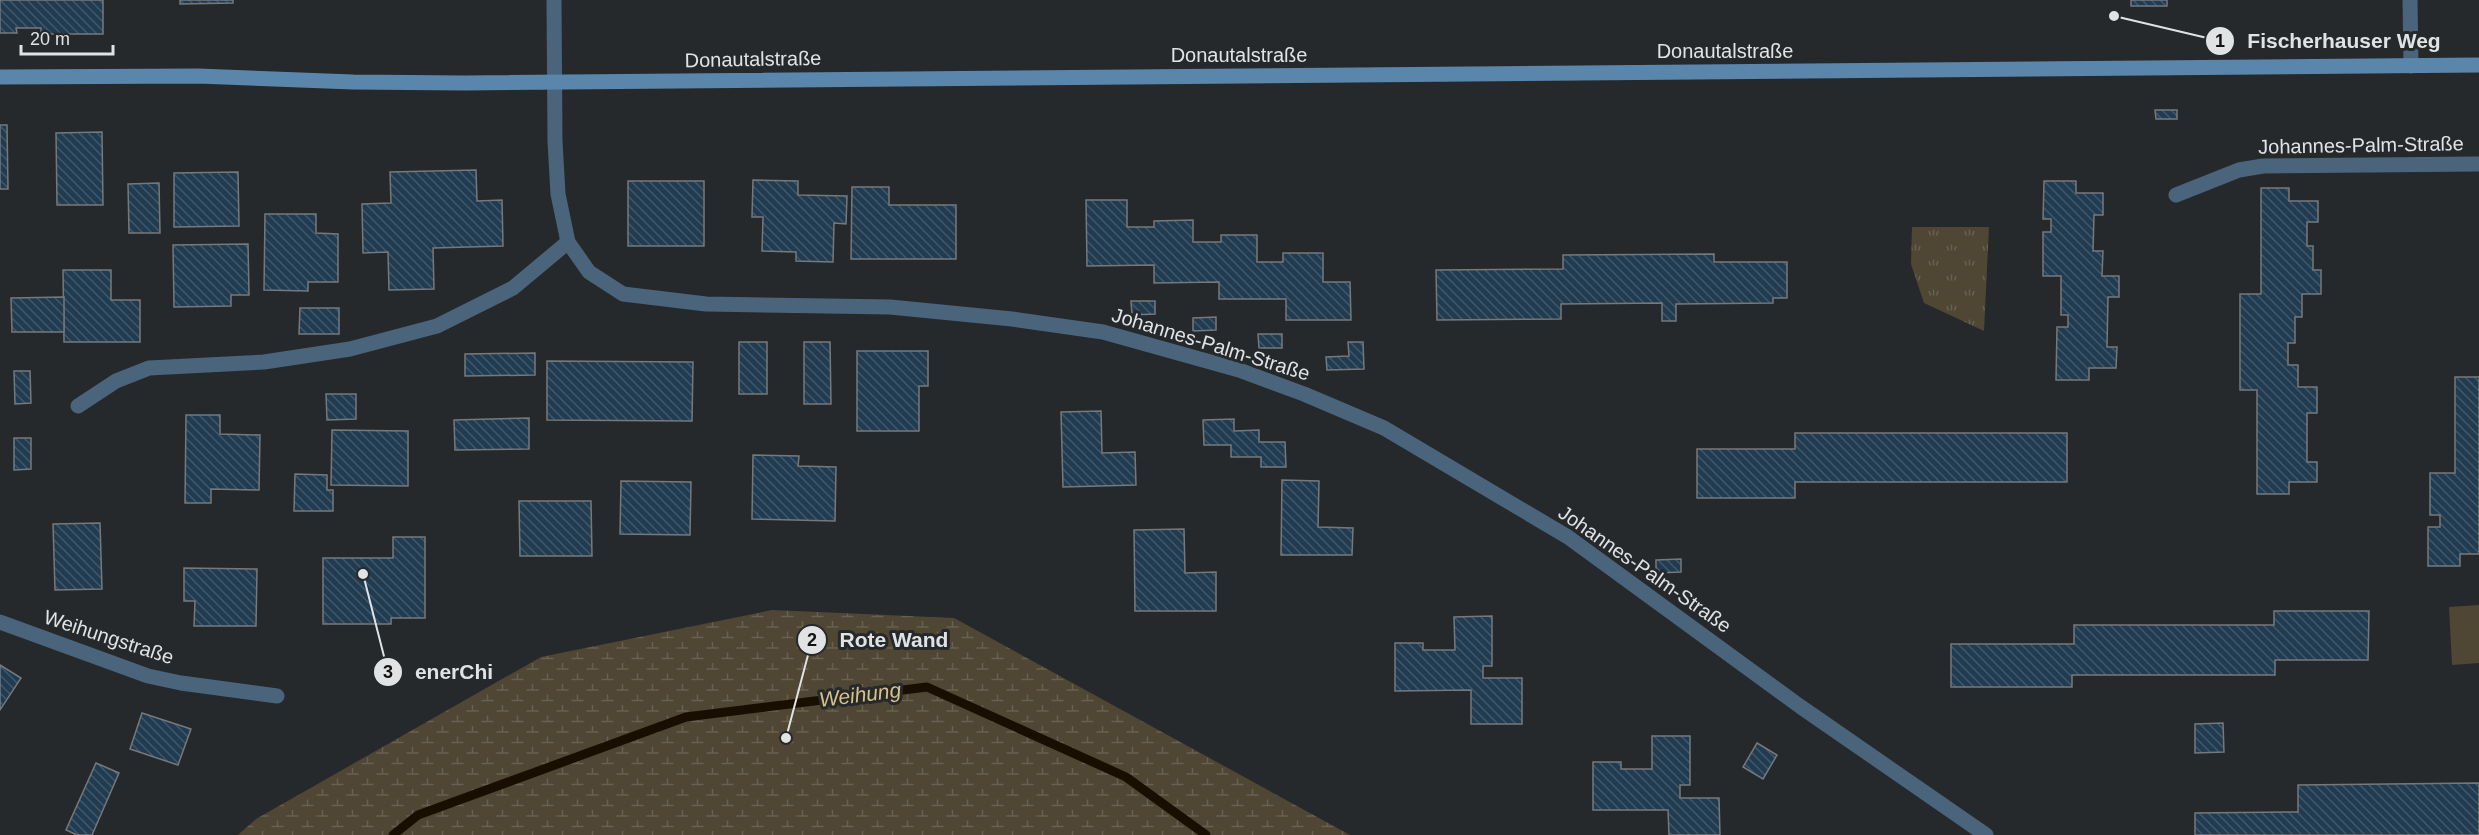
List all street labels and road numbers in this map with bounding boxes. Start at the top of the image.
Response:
street label: Donautalstraße [1657,40,1793,62]
street label: Donautalstraße [1171,44,1307,66]
street label: Donautalstraße [684,47,822,71]
street label: Johannes-Palm-Straße [2258,132,2464,158]
street label: Johannes-Palm-Straße [1109,303,1313,385]
street label: Johannes-Palm-Straße [1554,501,1736,637]
street label: Weihungstraße [41,606,177,668]

